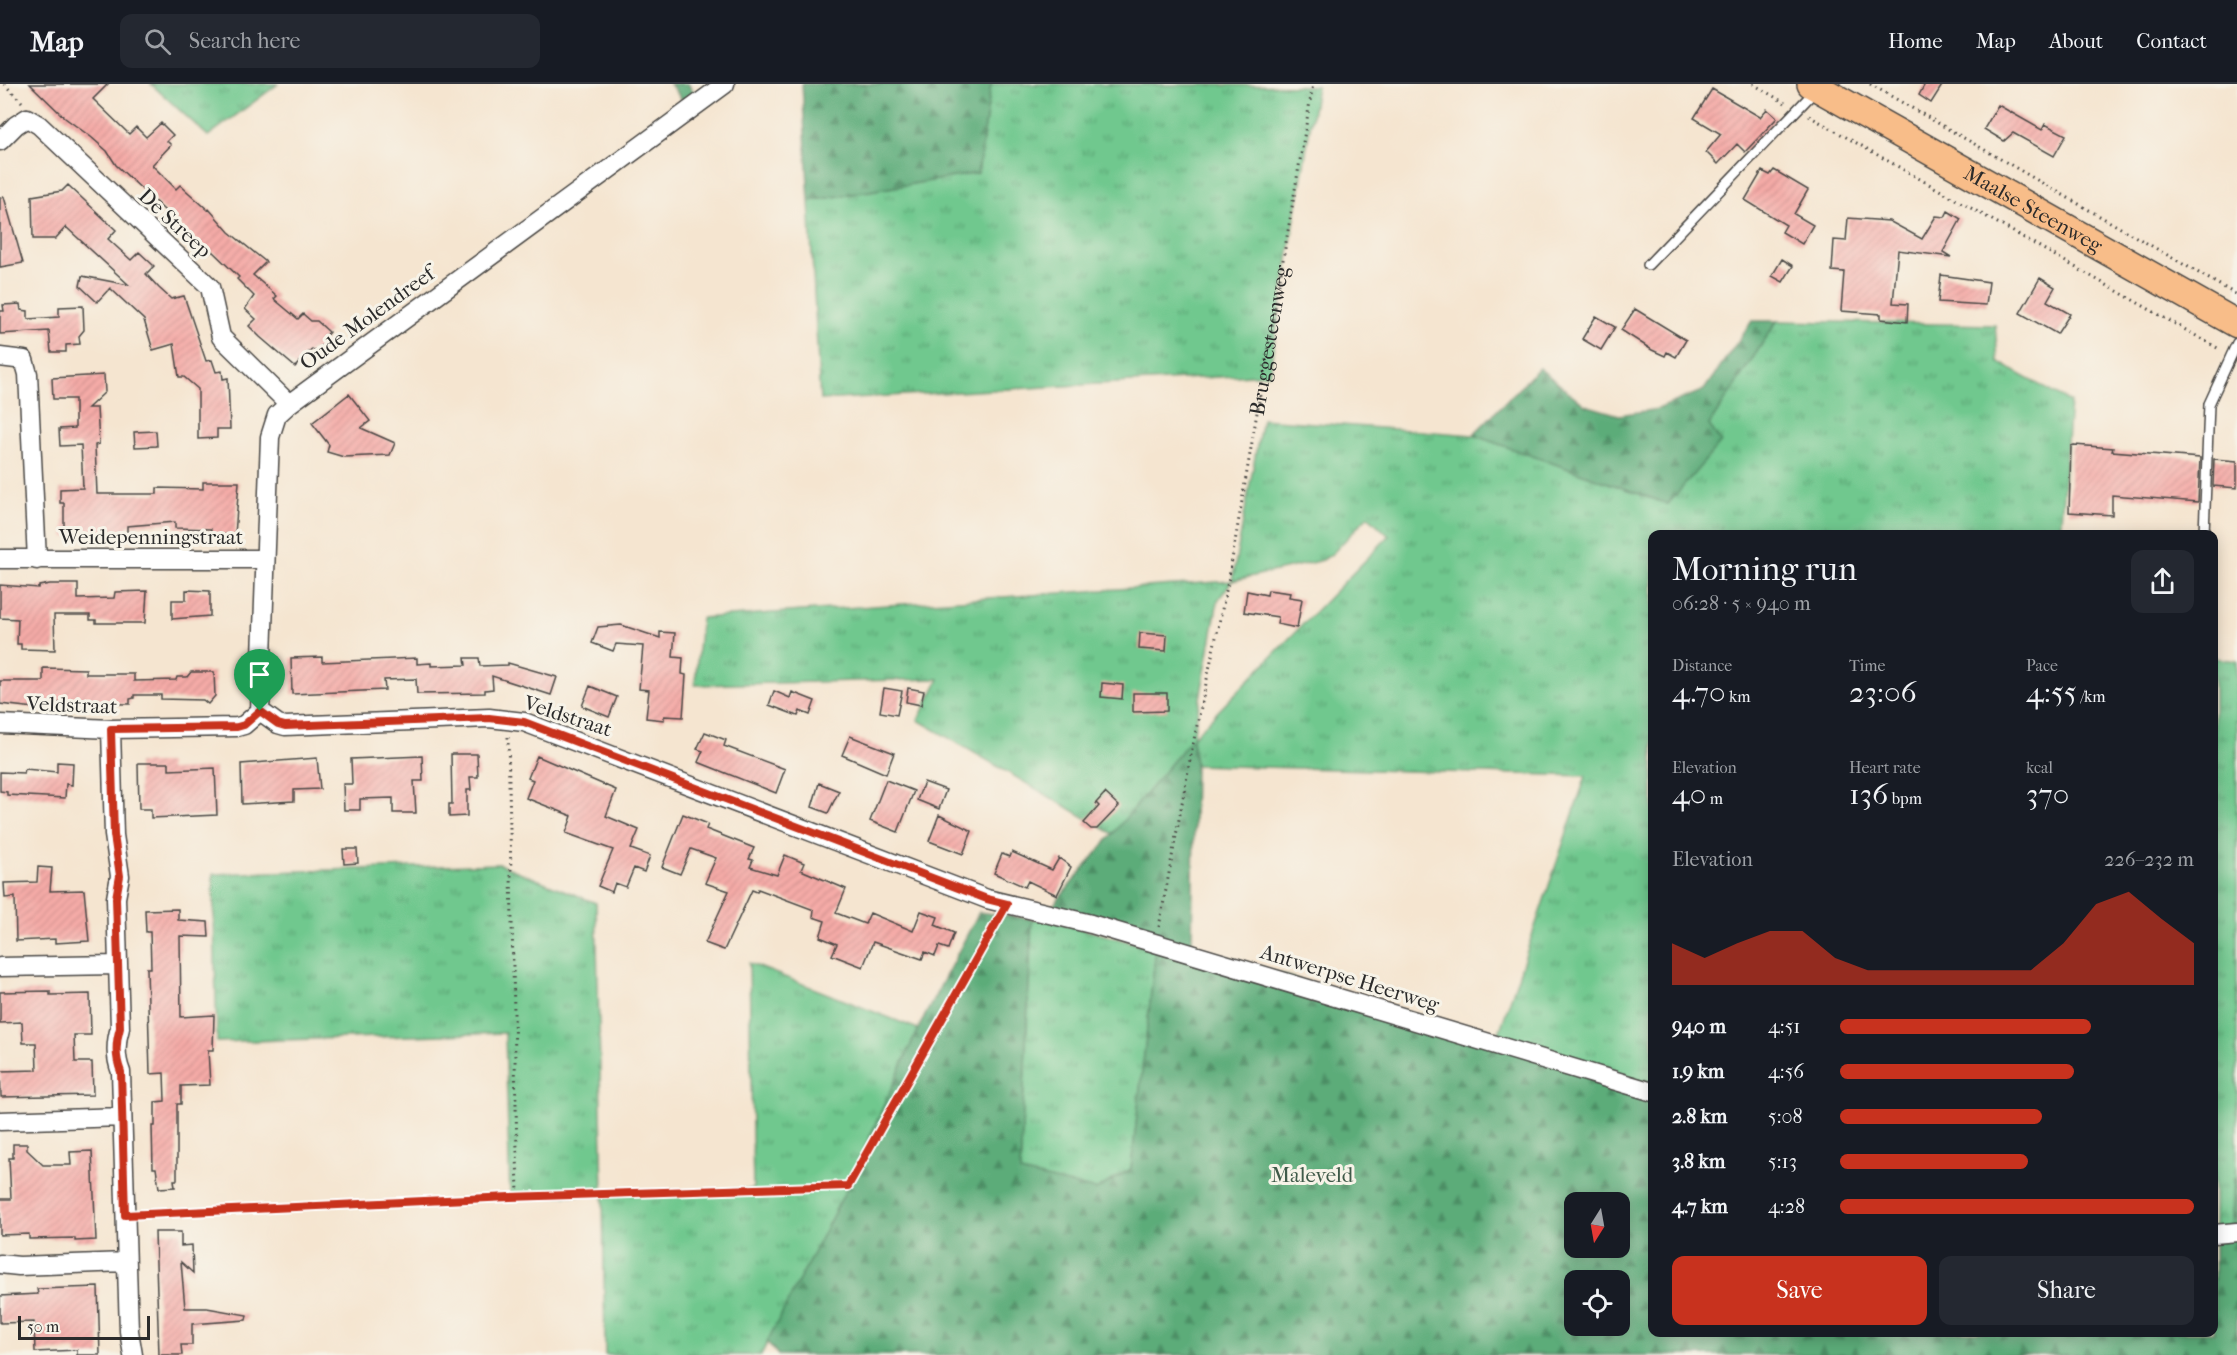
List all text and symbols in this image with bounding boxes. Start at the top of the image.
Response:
search box [120,14,540,68]
text: Map [30,25,84,58]
icon: search [141,25,174,58]
text: Search here [189,28,300,54]
text: Home [1888,29,1943,53]
text: Map [1976,29,2016,53]
text: About [2049,29,2103,53]
text: Contact [2136,29,2207,53]
street label: Maalse Steenweg [1960,161,2107,258]
street label: De Streep [134,183,216,263]
street label: Oude Molendreef [295,259,442,375]
street label: Bruggesteenweg [1245,263,1294,417]
street label: Weidepenningstraat [58,525,244,549]
text: Morning run [1672,550,1857,589]
button: share [2131,550,2194,613]
text: 06:28 · 5 × 940 m [1672,592,1811,615]
pin [234,649,285,711]
text: Distance [1672,656,1732,675]
text: Time [1849,656,1885,675]
text: Pace [2026,656,2058,675]
icon: arrive [243,658,276,691]
text: 4.70 [1672,675,1726,710]
text: 23:06 [1849,675,1917,710]
text: 4:55 [2026,675,2077,710]
text: km [1726,687,1751,706]
text: /km [2077,687,2106,706]
street label: Veldstraat [520,690,615,742]
street label: Veldstraat [25,691,118,719]
text: Elevation [1672,758,1737,777]
text: Heart rate [1849,758,1921,777]
text: kcal [2026,758,2053,777]
text: 40 [1672,777,1706,812]
text: 136 [1849,777,1888,812]
text: 370 [2026,777,2069,812]
text: m [1706,789,1723,808]
text: bpm [1888,789,1922,808]
text: Elevation [1672,848,1753,871]
text: 226–232 m [2104,848,2194,871]
street label: Antwerpse Heerweg [1257,939,1443,1017]
text: 940 m [1672,1015,1726,1038]
text: 4:51 [1768,1015,1800,1038]
text: 1.9 km [1672,1060,1724,1083]
text: 4:56 [1768,1060,1804,1083]
text: 2.8 km [1672,1105,1727,1128]
text: 5:08 [1768,1105,1803,1128]
text: 3.8 km [1672,1150,1725,1173]
text: 5:13 [1768,1150,1797,1173]
park label: Maleveld [1271,1163,1354,1187]
north arrow [1564,1192,1630,1258]
map controls [1564,1192,1630,1336]
text: 4.7 km [1672,1195,1728,1218]
text: 4:28 [1768,1195,1805,1218]
button: Save [1672,1256,1927,1325]
button: Share [1939,1256,2194,1325]
button: locate [1564,1270,1630,1336]
scale bar [18,1313,150,1340]
text: 50 m [27,1317,59,1336]

